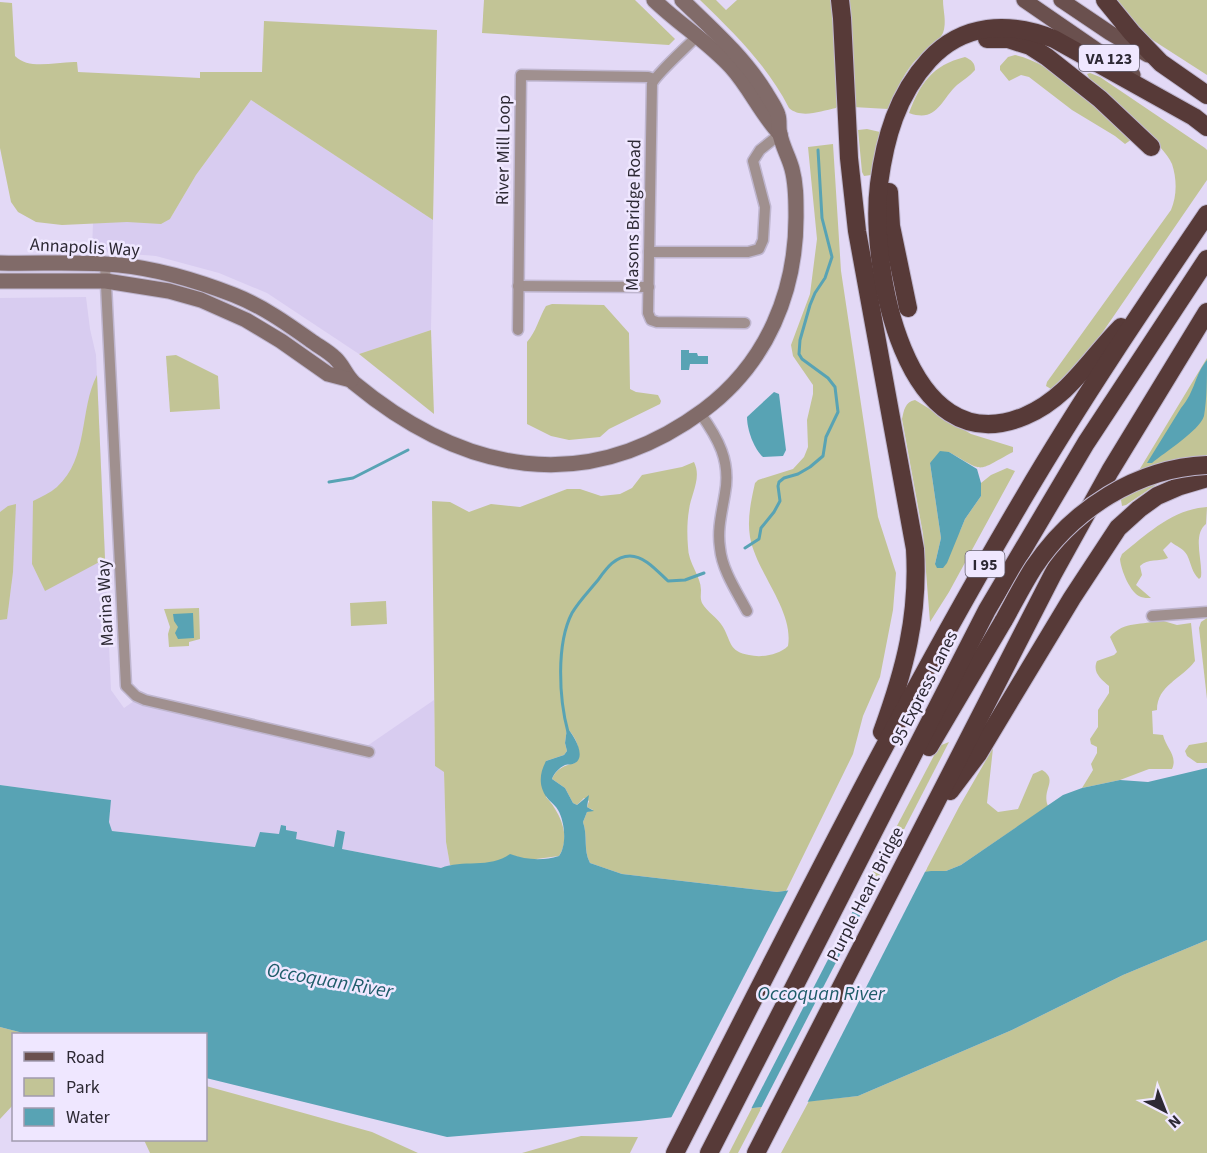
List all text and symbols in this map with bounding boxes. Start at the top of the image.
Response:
road number: VA 123 [1079,45,1139,71]
street label: River Mill Loop [490,95,517,205]
street label: Masons Bridge Road [620,139,647,291]
street label: Annapolis Way [30,232,141,263]
road number: I 95 [966,551,1004,577]
street label: Marina Way [91,558,120,647]
street label: 95 Express Lanes [885,626,964,750]
street label: Purple Heart Bridge [821,823,910,966]
water label: Occoquan River [265,956,396,1006]
water label: Occoquan River [757,980,886,1008]
legend [12,1033,207,1141]
text: Road [66,1045,105,1070]
text: Park [66,1075,100,1100]
north arrow [1135,1081,1195,1141]
text: Water [66,1105,110,1130]
text: N [1163,1110,1186,1133]

